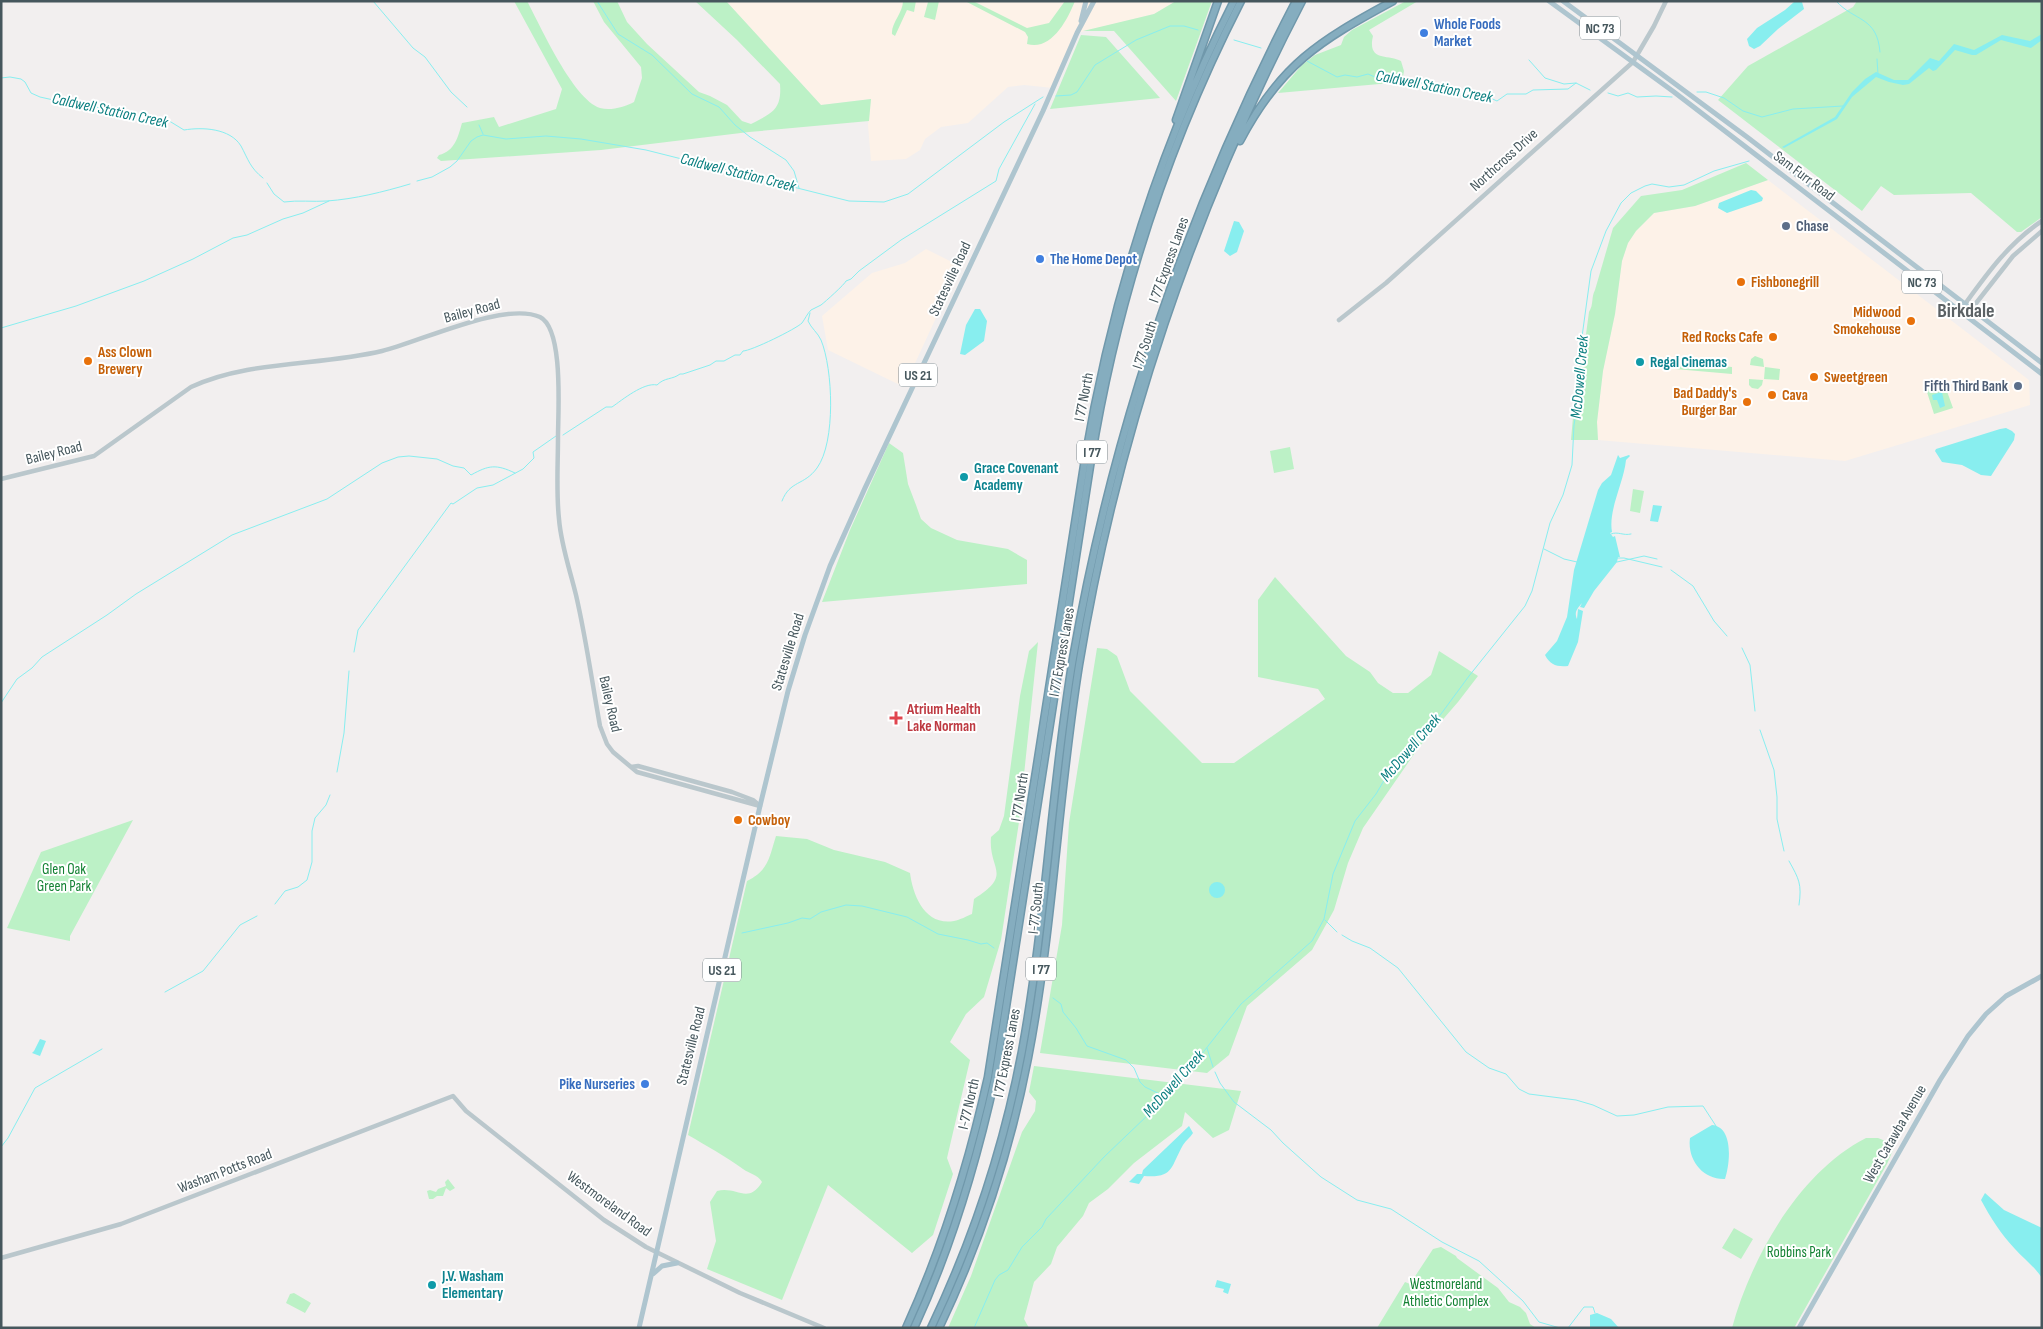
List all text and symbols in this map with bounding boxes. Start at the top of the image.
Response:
place label: Whole Foods Market [1434,15,1501,51]
road number: NC 73 [1580,16,1620,40]
marker: Whole Foods Market [1418,27,1430,39]
water label: Caldwell Station Creek [1374,66,1495,108]
water label: Caldwell Station Creek [50,89,171,133]
street label: Northcross Drive [1466,125,1542,195]
street label: Sam Furr Road [1769,147,1839,205]
water label: Caldwell Station Creek [678,149,799,197]
street label: I 77 Express Lanes [1145,214,1193,306]
place label: Chase [1796,217,1829,236]
marker: Chase [1780,220,1792,232]
street label: Statesville Road [924,239,976,319]
place label: The Home Depot [1050,250,1137,269]
marker: The Home Depot [1034,253,1046,265]
road number: NC 73 [1902,270,1942,294]
place label: Fishbonegrill [1751,273,1819,292]
marker: Fishbonegrill [1735,276,1747,288]
street label: Bailey Road [442,294,502,328]
district label: Birkdale [1937,299,1995,323]
place label: Midwood Smokehouse [1833,303,1901,339]
marker: Midwood Smokehouse [1905,315,1917,327]
street label: I 77 South [1128,318,1162,372]
place label: Red Rocks Cafe [1682,328,1763,347]
marker: Red Rocks Cafe [1767,331,1779,343]
water label: McDowell Creek [1567,334,1593,419]
place label: Ass Clown Brewery [97,343,152,379]
place label: Regal Cinemas [1650,353,1727,372]
marker: Ass Clown Brewery [82,355,94,367]
marker: Regal Cinemas [1634,356,1646,368]
road number: US 21 [899,364,937,386]
place label: Sweetgreen [1824,368,1888,387]
street label: I 77 North [1070,371,1098,423]
marker: Sweetgreen [1808,371,1820,383]
place label: Fifth Third Bank [1924,377,2009,396]
marker: Fifth Third Bank [2012,380,2024,392]
place label: Bad Daddy's Burger Bar [1673,384,1737,420]
place label: Cava [1782,386,1808,405]
marker: Cava [1766,389,1778,401]
marker: Bad Daddy's Burger Bar [1741,396,1753,408]
street label: Bailey Road [24,437,84,469]
road number: I 77 [1077,441,1107,464]
place label: Grace Covenant Academy [973,459,1059,495]
marker: Grace Covenant Academy [958,471,970,483]
street label: I 77 Express Lanes [1045,606,1079,698]
street label: Statesville Road [767,611,809,693]
street label: Bailey Road [594,674,626,734]
place label: Atrium Health Lake Norman [906,700,981,736]
water label: McDowell Creek [1376,710,1446,786]
marker: Atrium Health Lake Norman [889,711,903,725]
street label: I 77 North [1007,771,1033,823]
place label: Cowboy [748,811,791,830]
marker: Cowboy [732,814,744,826]
park label: Glen Oak Green Park [37,860,91,896]
street label: I-77 South [1024,881,1048,935]
road number: US 21 [703,958,741,982]
road number: I 77 [1026,958,1056,981]
street label: Statesville Road [672,1005,710,1087]
street label: I 77 Express Lanes [989,1007,1025,1099]
water label: McDowell Creek [1139,1046,1210,1121]
place label: Pike Nurseries [559,1075,635,1094]
street label: I-77 North [954,1077,984,1131]
marker: Pike Nurseries [639,1078,651,1090]
street label: West Catawba Avenue [1859,1081,1931,1187]
street label: Washam Potts Road [175,1144,275,1198]
street label: Westmoreland Road [563,1167,655,1241]
park label: Robbins Park [1767,1243,1831,1262]
place label: J.V. Washam Elementary [441,1267,504,1303]
park label: Westmoreland Athletic Complex [1402,1275,1489,1311]
marker: J.V. Washam Elementary [426,1279,438,1291]

